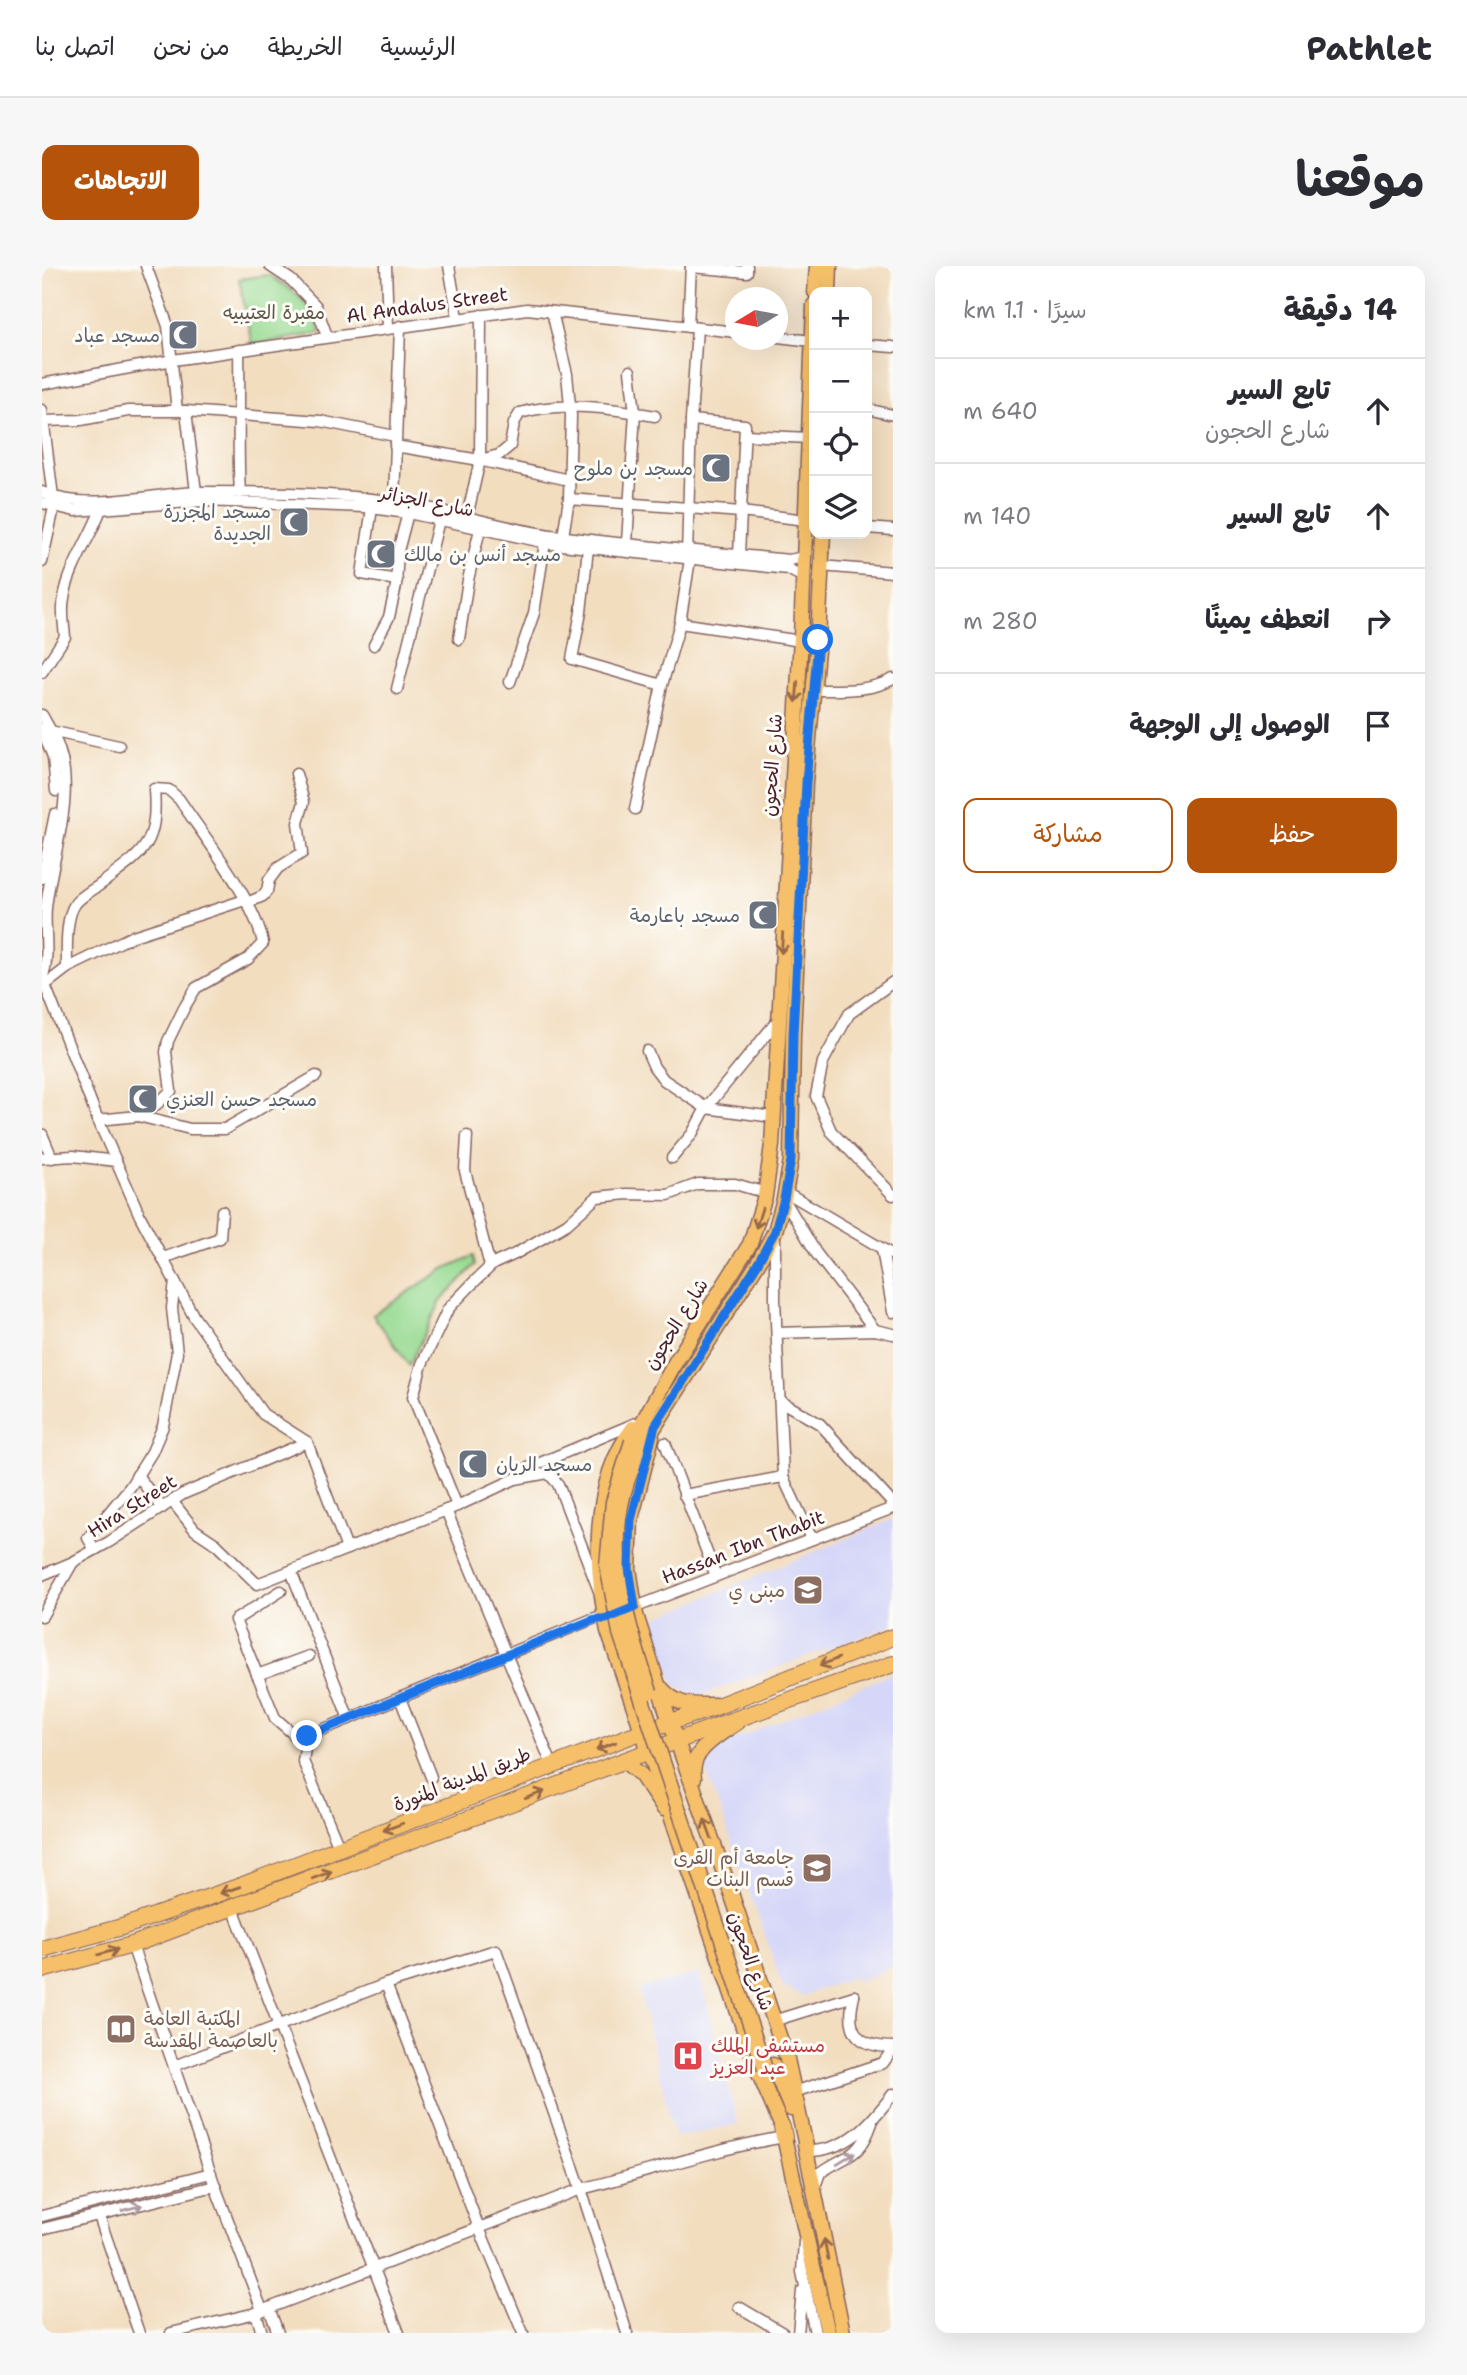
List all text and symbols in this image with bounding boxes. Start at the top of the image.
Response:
text: Pathlet [1306,26,1432,71]
text: اتصل بنا [35,31,115,63]
text: من نحن [153,31,230,63]
text: الخريطة [268,31,343,63]
text: الرئيسية [381,31,456,63]
button: الاتجاهات [42,145,199,220]
text: موقعنا [1295,146,1425,212]
street label: Al Andalus Street [345,281,509,329]
north arrow [725,287,788,350]
map controls [809,287,872,539]
button: + [809,287,872,350]
text: 14 دقيقة [1283,289,1397,330]
text: سيرًا · 1.1 km [963,295,1087,325]
park label: مقبرة العتيبيه [223,300,325,325]
mosque icon: مسجد عباد [166,318,200,352]
place label: مسجد عباد [74,323,160,348]
button: − [809,350,872,413]
text: تابع السير [1228,372,1330,407]
icon: ahead [1359,392,1397,430]
text: 640 m [963,396,1038,426]
button: locate [809,413,872,476]
text: شارع الحجون [1205,415,1330,445]
mosque icon: مسجد بن ملوح [699,451,733,485]
place label: مسجد بن ملوح [574,456,693,481]
button: layers [809,476,872,539]
street label: شارع الجزائر [376,479,476,523]
text: تابع السير [1228,496,1330,531]
icon: ahead [1359,497,1397,535]
place label: مسجد المجزرة الجديدة [163,499,271,546]
text: 140 m [963,501,1031,531]
mosque icon: مسجد المجزرة الجديدة [277,505,311,539]
mosque icon: مسجد أنس بن مالك [364,537,398,571]
place label: مسجد أنس بن مالك [404,542,561,567]
text: انعطف يمينًا [1205,601,1330,636]
icon: right [1359,602,1397,640]
text: 280 m [963,606,1038,636]
route start [802,624,833,655]
one-way arrow [791,680,804,703]
text: الوصول إلى الوجهة [1129,706,1330,741]
icon: arrive [1359,707,1397,745]
street label: شارع الحجون [756,713,789,817]
button: مشاركة [963,798,1173,873]
button: حفظ [1187,798,1397,873]
mosque icon: مسجد باعارمة [746,898,780,932]
place label: مسجد باعارمة [630,903,740,928]
one-way arrow [775,931,788,954]
mosque icon: مسجد حسن العنزي [126,1082,160,1116]
place label: مسجد حسن العنزي [166,1087,317,1114]
one-way arrow [751,1207,764,1229]
street label: شارع الحجون [638,1274,715,1375]
mosque icon: مسجد الريان [456,1447,490,1481]
place label: مسجد الريان [496,1452,592,1477]
street label: Hira Street [83,1469,181,1543]
street label: Hassan Ibn Thabit [658,1504,828,1590]
school or university icon: مبنى ي [791,1573,825,1607]
place label: مبنى ي [728,1578,785,1605]
one-way arrow [819,1656,841,1669]
route end [291,1720,322,1751]
street label: طريق المدينة المنورة [389,1741,535,1817]
one-way arrow [595,1741,617,1754]
one-way arrow [523,1788,545,1801]
one-way arrow [701,1818,713,1840]
one-way arrow [383,1822,405,1834]
place label: جامعة أم القرى قسم البنات [674,1845,794,1894]
school or university icon: جامعة أم القرى قسم البنات [800,1851,834,1885]
one-way arrow [310,1868,332,1880]
one-way arrow [219,1884,241,1897]
street label: شارع الحجون [721,1908,780,2014]
one-way arrow [96,1944,118,1957]
place label: المكتبة العامة بالعاصمة المقدسة [144,2006,278,2053]
library icon: المكتبة العامة بالعاصمة المقدسة [104,2012,138,2046]
place label: مستشفى الملك عبد العزيز [709,2033,825,2080]
hospital icon: مستشفى الملك عبد العزيز [671,2039,705,2073]
one-way arrow [836,2150,856,2164]
one-way arrow [121,2200,143,2213]
one-way arrow [818,2238,832,2261]

